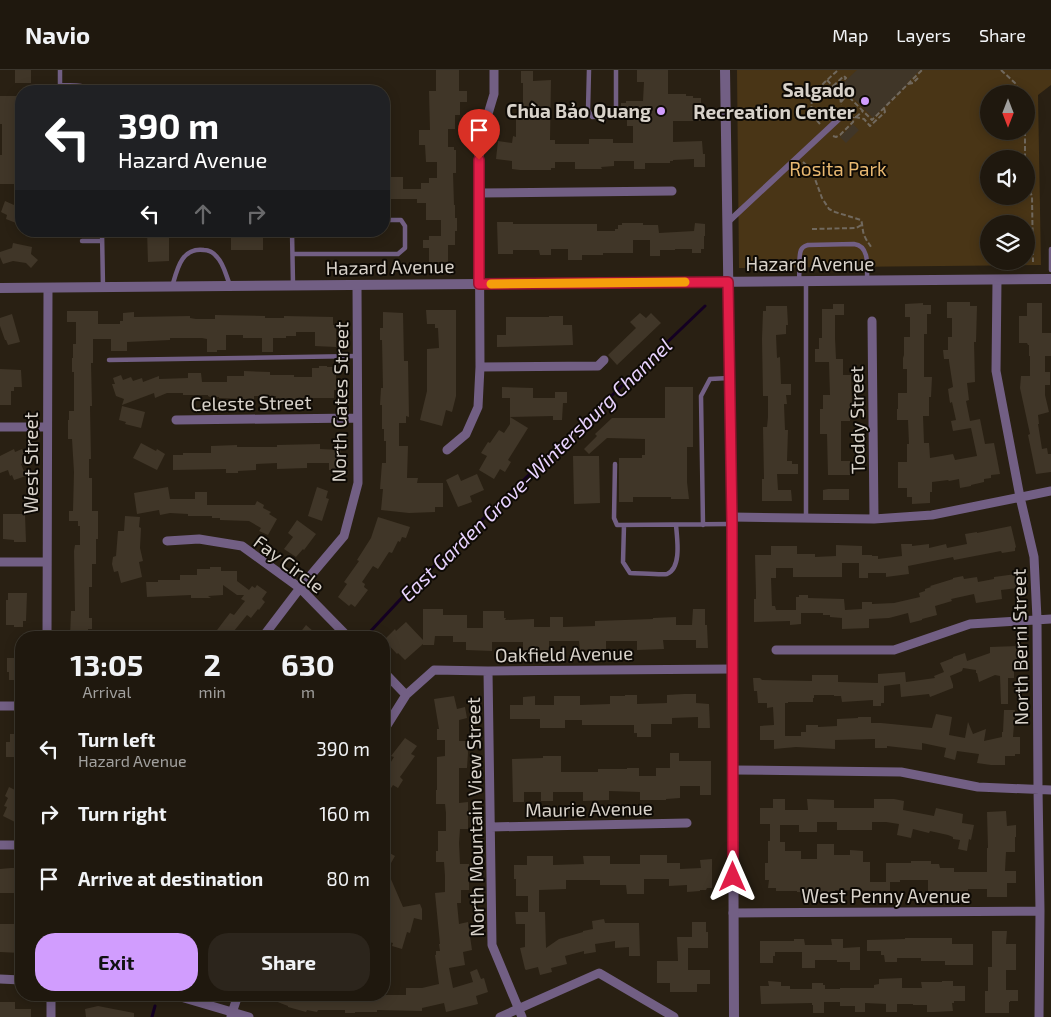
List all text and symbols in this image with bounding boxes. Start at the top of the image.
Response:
text: Navio [25,20,90,49]
text: Map [832,24,868,46]
text: Layers [896,24,951,46]
text: Share [979,24,1026,46]
place label: Salgado Recreation Center [693,78,855,123]
north arrow [980,85,1035,140]
map controls [980,85,1035,270]
marker: Salgado Recreation Center [859,95,871,107]
place label: Chùa Bảo Quang [506,99,651,123]
text: 390 m [118,104,219,146]
icon: left [35,105,100,170]
marker: Chùa Bảo Quang [655,105,667,117]
pin [458,109,500,160]
icon: arrive [465,116,493,144]
text: Hazard Avenue [118,146,267,172]
button: sound [980,150,1035,205]
park label: Rosita Park [789,157,887,180]
icon: left [136,200,164,228]
icon: ahead [189,200,217,228]
icon: right [242,200,270,228]
button: layers [980,215,1035,270]
street label: Hazard Avenue [745,252,875,275]
street label: Hazard Avenue [325,254,455,279]
street label: North Gates Street [327,321,352,483]
water label: East Garden Grove-Wintersburg Channel [394,333,676,606]
street label: Toddy Street [844,366,869,474]
street label: Celeste Street [190,390,312,415]
street label: West Street [19,412,42,514]
street label: Fay Circle [250,530,329,598]
street label: North Berni Street [1007,568,1032,726]
street label: Oakfield Avenue [495,641,633,666]
text: 13:05 [70,646,143,682]
text: 2 [204,646,221,682]
text: 630 [281,646,335,682]
text: Arrival [82,682,131,701]
text: min [199,682,226,701]
text: m [301,682,315,701]
street label: North Mountain View Street [461,697,488,937]
text: Turn left [78,728,155,751]
icon: left [35,735,63,763]
text: 390 m [316,737,370,760]
text: Hazard Avenue [78,751,187,770]
street label: Maurie Avenue [525,796,653,821]
icon: right [35,800,63,828]
text: Turn right [78,802,166,825]
text: 160 m [319,802,370,825]
position arrow [706,850,758,902]
icon: arrive [35,865,63,893]
text: Arrive at destination [78,867,263,890]
text: 80 m [326,867,370,890]
street label: West Penny Avenue [801,884,971,907]
button: Exit [35,933,198,991]
button: Share [208,933,370,991]

